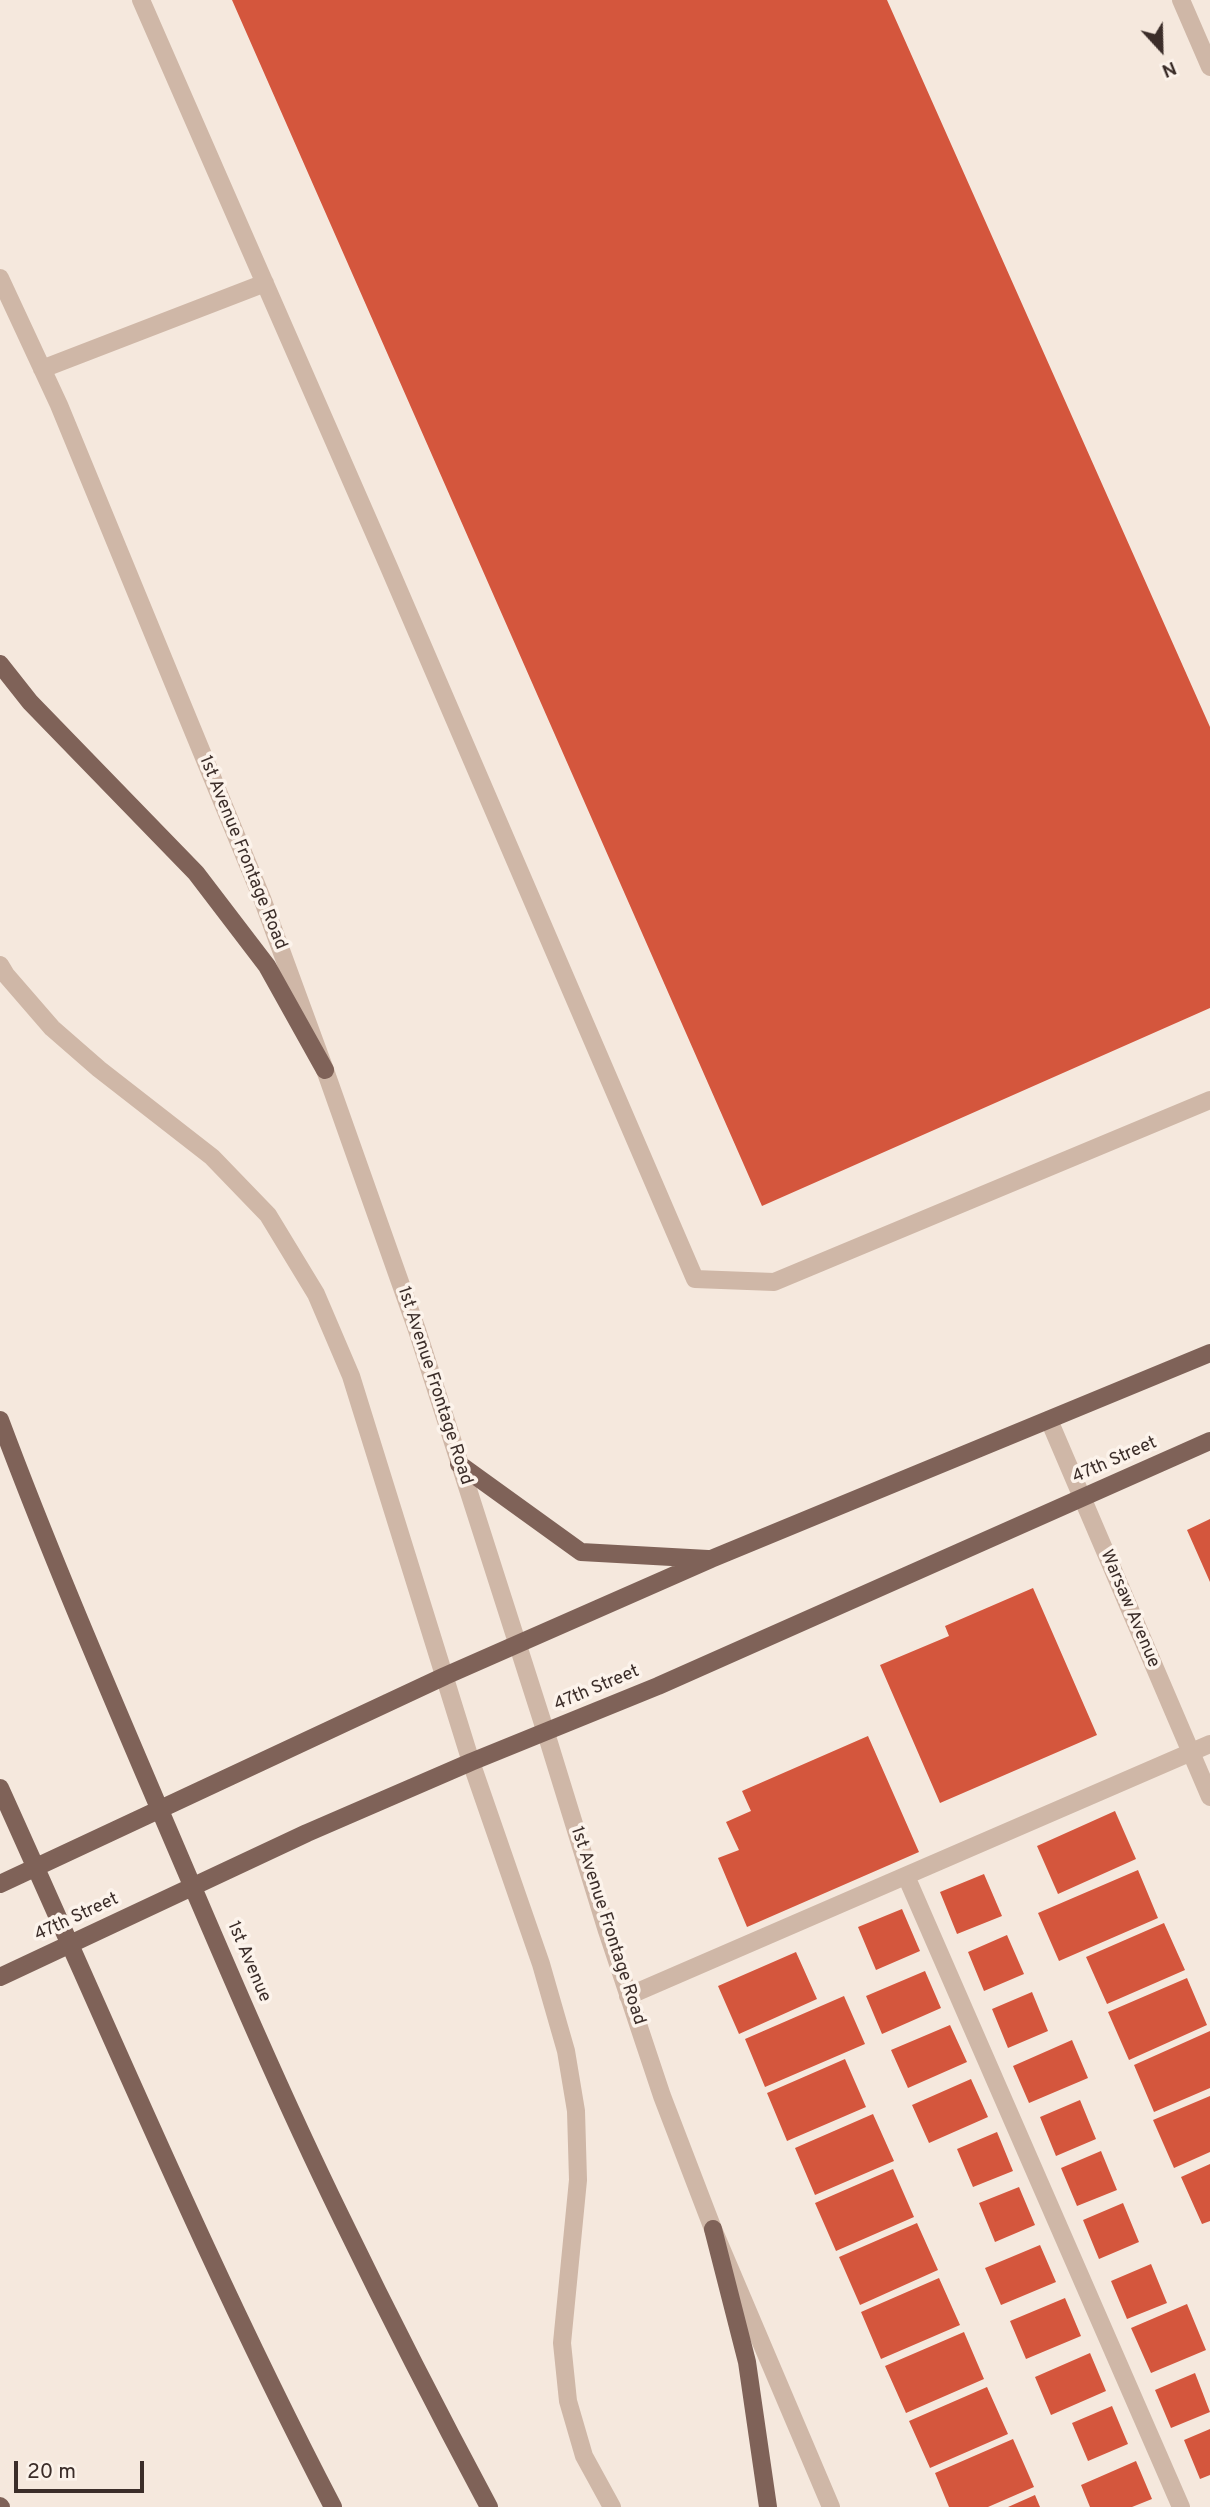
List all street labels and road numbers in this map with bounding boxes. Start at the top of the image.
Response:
street label: 1st Avenue Frontage Road [193,753,291,953]
street label: 1st Avenue Frontage Road [392,1284,476,1488]
street label: 47th Street [1069,1433,1161,1489]
street label: Warsaw Avenue [1094,1547,1164,1671]
street label: 47th Street [551,1661,643,1717]
street label: 1st Avenue Frontage Road [565,1824,649,2028]
street label: 47th Street [32,1889,122,1947]
street label: 1st Avenue [221,1918,275,2006]

